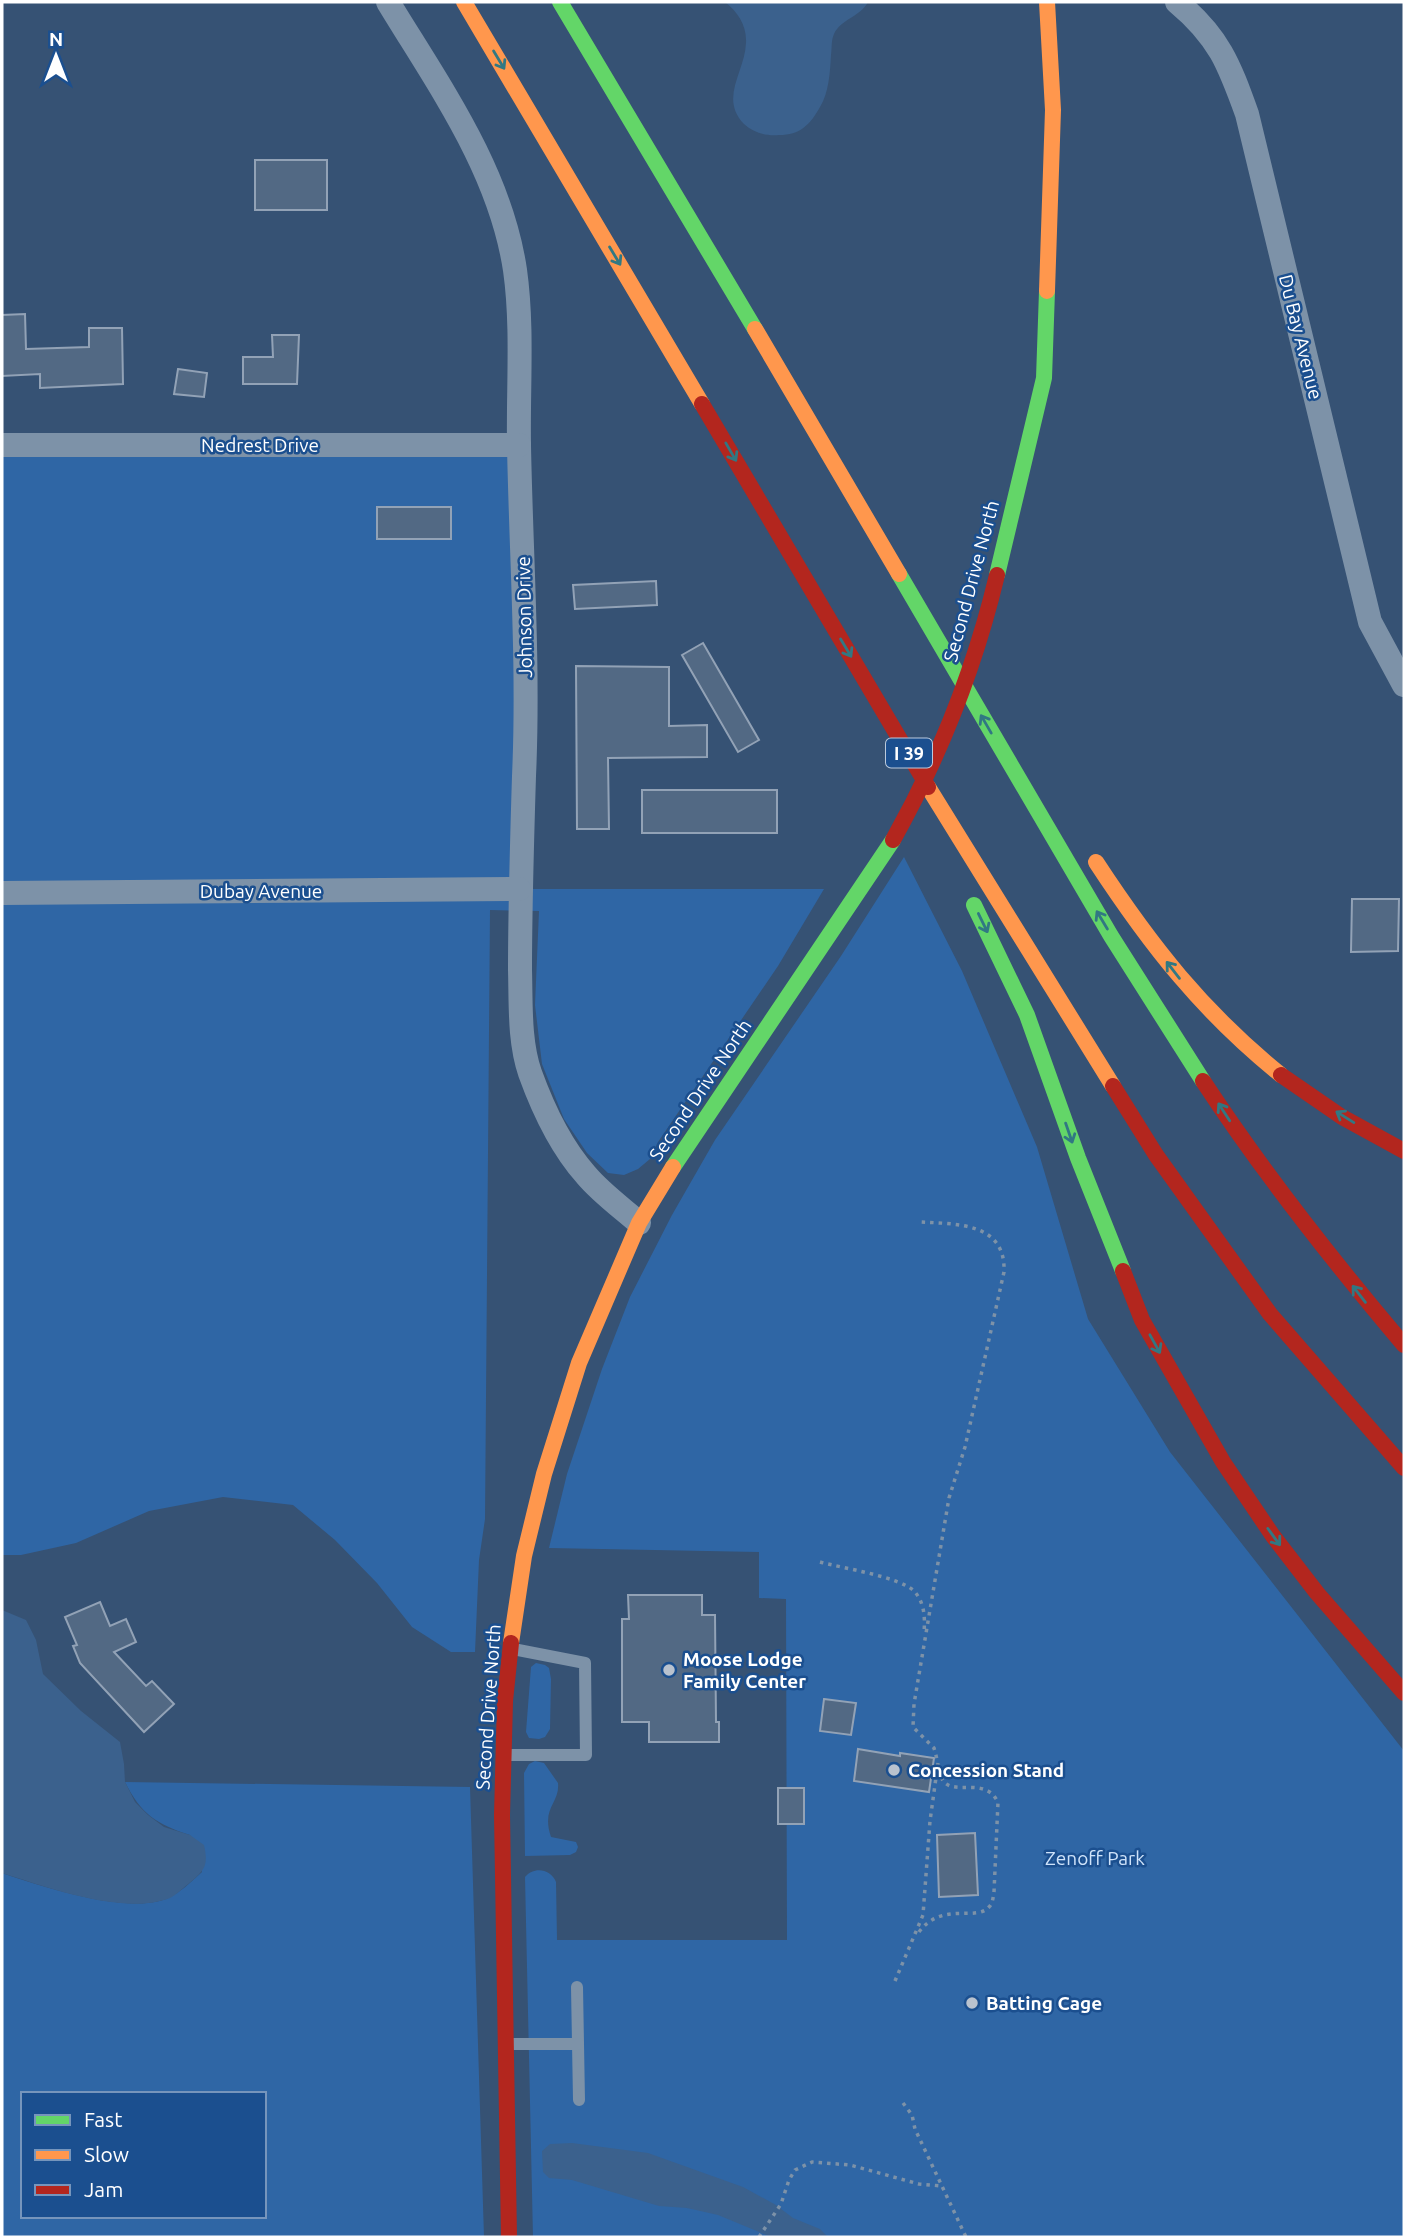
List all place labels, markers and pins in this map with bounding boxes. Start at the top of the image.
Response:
place label: Moose Lodge Family Center [683,1648,806,1692]
marker: Moose Lodge Family Center [661,1662,677,1678]
place label: Concession Stand [908,1759,1064,1781]
marker: Concession Stand [886,1762,902,1778]
place label: Batting Cage [986,1992,1102,2014]
marker: Batting Cage [964,1995,980,2011]

